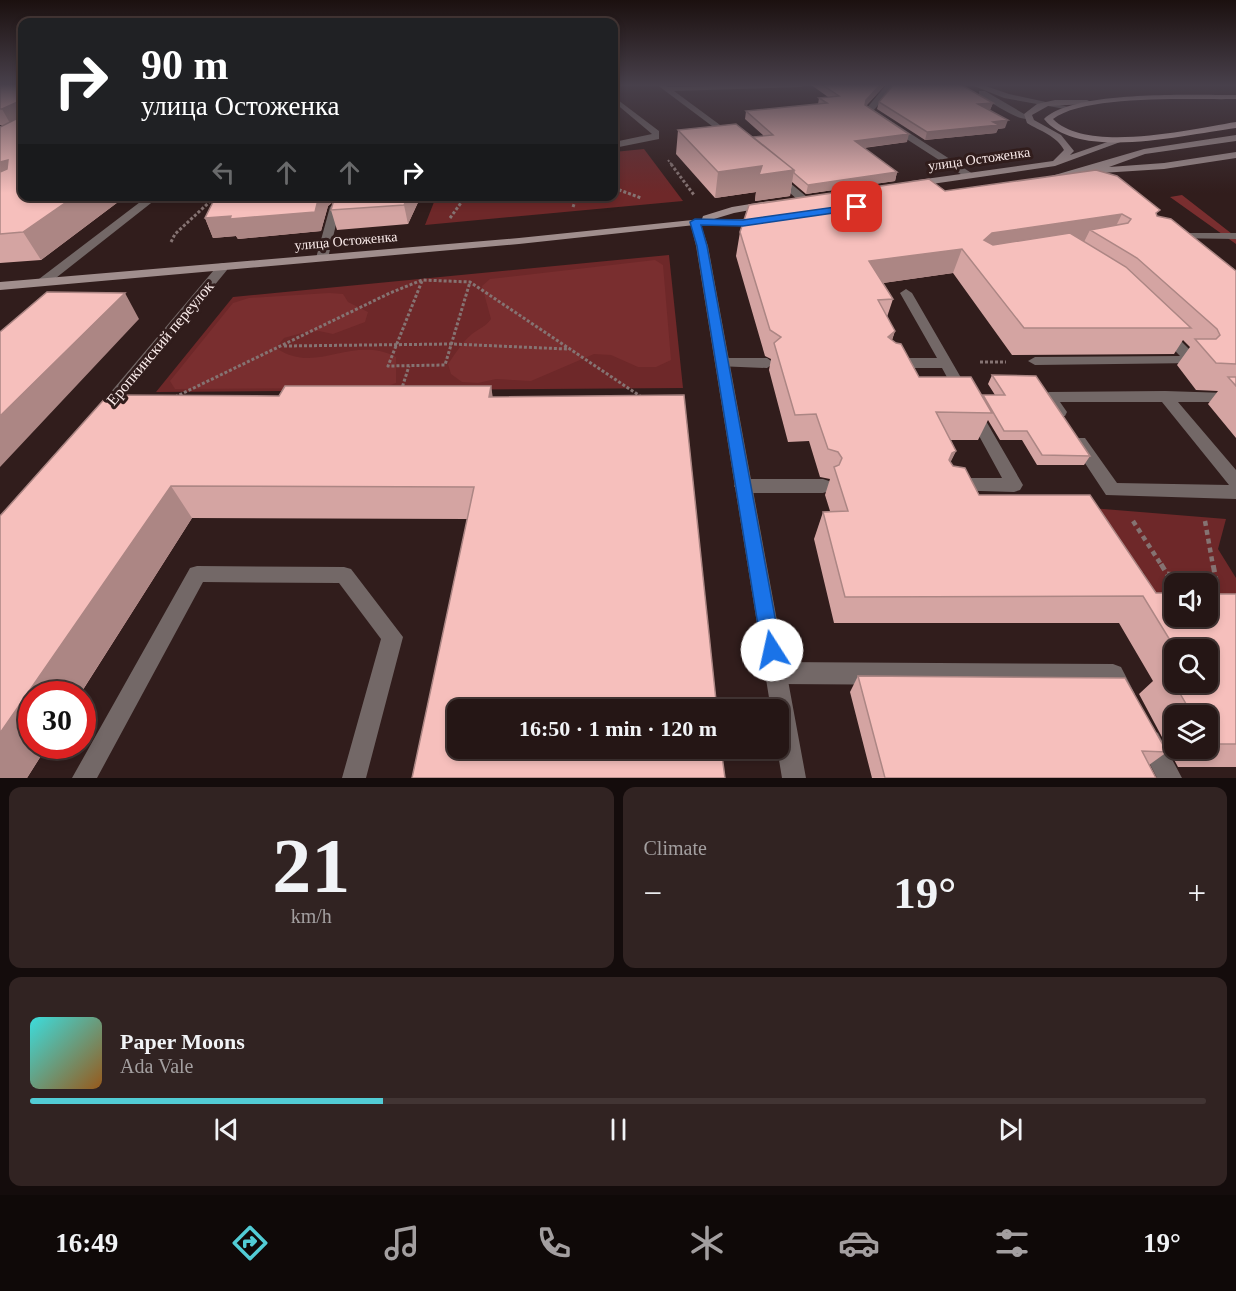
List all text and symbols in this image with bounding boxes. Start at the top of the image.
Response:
icon: right [42,42,120,120]
text: 90 m [141,42,229,88]
text: улица Остоженка [141,91,340,121]
street label: улица Остоженка [927,144,1032,174]
icon: left [207,156,240,189]
icon: ahead [270,156,303,189]
icon: ahead [333,156,366,189]
icon: right [396,156,429,189]
pin [831,181,882,232]
icon: arrive [840,190,873,223]
street label: улица Остоженка [294,229,399,253]
street label: Еропкинский переулок [103,277,218,409]
map controls [1164,573,1218,759]
button: sound [1164,573,1218,627]
position arrow [740,618,804,682]
button: search [1164,639,1218,693]
speed limit sign: 30 [18,681,96,759]
button: layers [1164,705,1218,759]
text: 16:50 · 1 min · 120 m [519,716,717,741]
text: 21 [272,822,350,909]
text: Climate [644,837,707,859]
text: 19° [893,868,956,918]
text: − [644,875,662,911]
text: + [1187,875,1206,911]
text: km/h [291,905,332,927]
text: Paper Moons [120,1029,245,1054]
text: Ada Vale [120,1055,194,1077]
icon: previous [210,1113,243,1146]
icon: pause [602,1113,635,1146]
icon: next [994,1113,1027,1146]
icon: directions [229,1222,271,1264]
icon: music [381,1222,423,1264]
icon: phone [533,1222,575,1264]
icon: climate [686,1222,728,1264]
icon: car [838,1222,880,1264]
icon: filters [991,1222,1033,1264]
text: 16:49 [55,1228,118,1258]
text: 19° [1143,1228,1181,1258]

